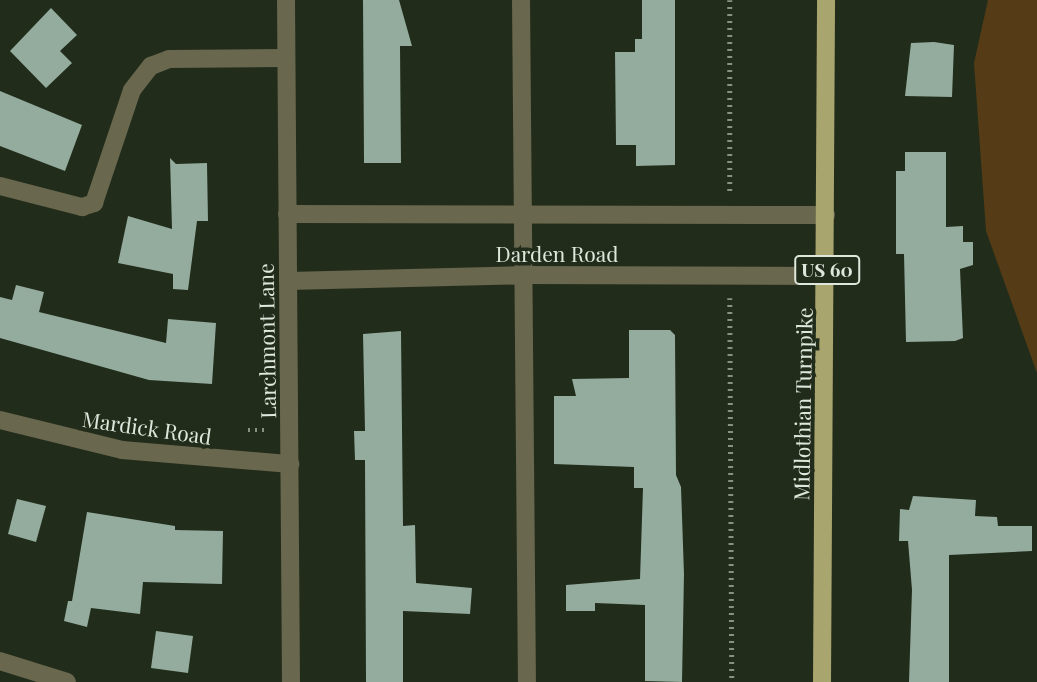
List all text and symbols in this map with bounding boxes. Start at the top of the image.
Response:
street label: Darden Road [496,240,618,266]
road number: US 60 [794,254,860,286]
street label: Larchmont Lane [252,263,280,419]
street label: Midlothian Turnpike [788,307,816,501]
street label: Mardick Road [81,405,213,449]

